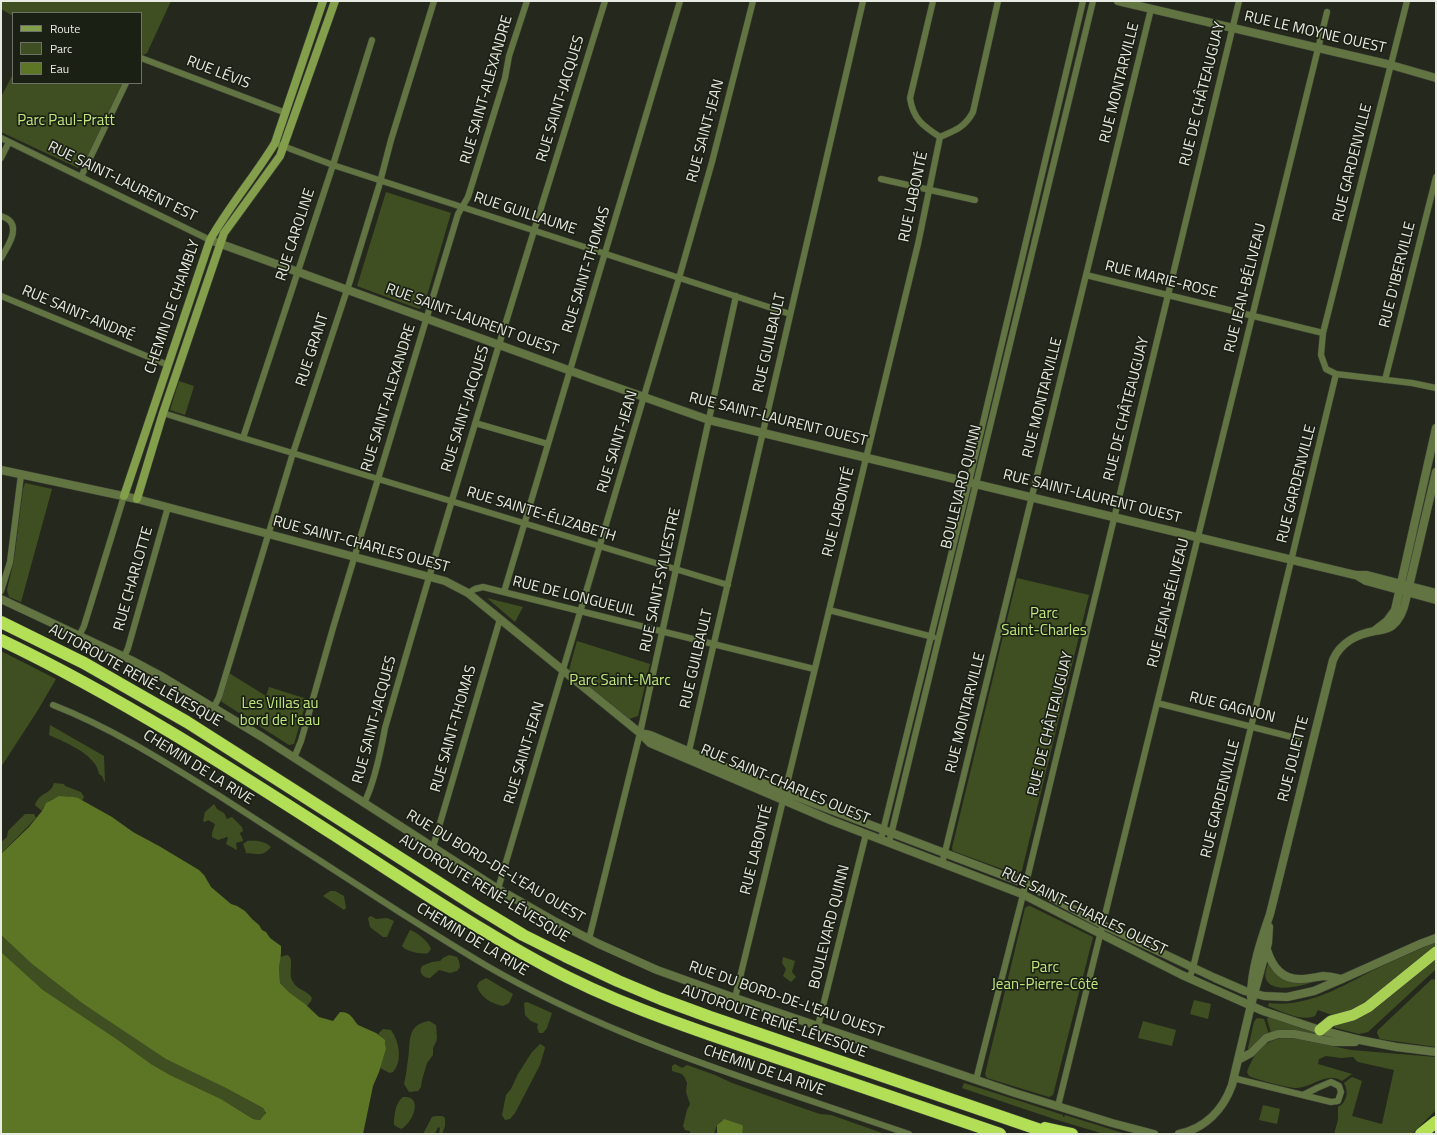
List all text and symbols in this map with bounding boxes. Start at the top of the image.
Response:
street label: RUE LE MOYNE OUEST [1242,8,1388,58]
legend [12,12,142,84]
street label: RUE SAINT-ALEXANDRE [457,14,517,166]
text: Route [50,19,80,38]
street label: RUE DE CHÂTEAUGUAY [1176,20,1230,168]
street label: RUE MONTARVILLE [1096,21,1144,145]
street label: RUE SAINT-JACQUES [533,34,589,164]
text: Parc [50,39,72,58]
street label: RUE LÉVIS [184,53,252,93]
text: Eau [50,59,69,78]
street label: RUE SAINT-JEAN [684,77,728,185]
street label: RUE GARDENVILLE [1330,102,1376,224]
park label: Parc Paul-Pratt [17,112,115,130]
street label: RUE SAINT-LAURENT EST [45,138,199,226]
street label: RUE LABONTÉ [896,150,932,244]
street label: RUE CAROLINE [273,187,319,283]
street label: RUE GUILLAUME [471,189,579,239]
street label: RUE SAINT-THOMAS [559,205,615,335]
street label: RUE D'IBERVILLE [1376,220,1420,330]
street label: RUE JEAN-BÉLIVEAU [1221,221,1271,355]
street label: CHEMIN DE CHAMBLY [142,238,204,376]
street label: RUE MARIE-ROSE [1103,257,1219,303]
street label: RUE SAINT-LAURENT OUEST [383,280,561,360]
street label: RUE SAINT-ANDRÉ [19,282,137,346]
street label: RUE GUILBAULT [750,292,790,394]
street label: RUE GRANT [293,311,333,389]
street label: RUE SAINT-ALEXANDRE [358,322,420,474]
street label: RUE DE CHÂTEAUGUAY [1100,335,1154,483]
street label: RUE MONTARVILLE [1019,336,1067,460]
street label: RUE SAINT-JACQUES [438,344,494,474]
street label: RUE SAINT-JEAN [594,389,642,495]
street label: RUE SAINT-LAURENT OUEST [687,389,869,451]
street label: BOULEVARD QUINN [938,423,986,551]
street label: RUE GARDENVILLE [1274,423,1320,545]
street label: RUE LABONTÉ [819,465,859,559]
street label: RUE SAINT-LAURENT OUEST [1001,466,1183,528]
street label: RUE SAINTE-ÉLIZABETH [464,484,618,546]
street label: RUE SAINT-SYLVESTRE [637,506,685,654]
street label: RUE SAINT-CHARLES OUEST [271,513,451,577]
street label: RUE CHARLOTTE [111,525,157,633]
street label: RUE JEAN-BÉLIVEAU [1144,536,1194,670]
street label: RUE DE LONGUEUIL [510,573,638,621]
park label: Parc Saint-Charles [1001,605,1087,640]
street label: RUE GUILBAULT [677,608,717,710]
street label: AUTOROUTE RENÉ-LÉVESQUE [45,621,225,731]
street label: RUE DE CHÂTEAUGUAY [1024,650,1078,798]
street label: RUE MONTARVILLE [942,651,990,775]
street label: RUE SAINT-JACQUES [349,654,401,786]
street label: RUE SAINT-THOMAS [427,663,481,795]
park label: Parc Saint-Marc [569,672,671,690]
street label: RUE GAGNON [1187,689,1277,727]
park label: Les Villas au bord de l'eau [240,695,320,730]
street label: RUE SAINT-JEAN [501,700,549,806]
street label: RUE JOLIETTE [1275,714,1313,804]
street label: CHEMIN DE LA RIVE [139,727,257,809]
street label: RUE GARDENVILLE [1198,738,1244,860]
street label: RUE SAINT-CHARLES OUEST [698,741,872,829]
street label: RUE LABONTÉ [737,803,777,897]
street label: RUE DU BORD-DE-L'EAU OUEST [403,807,587,927]
street label: AUTOROUTE RENÉ-LÉVESQUE [396,831,572,947]
street label: BOULEVARD QUINN [806,863,854,991]
street label: RUE SAINT-CHARLES OUEST [998,864,1170,960]
street label: CHEMIN DE LA RIVE [413,900,531,980]
street label: RUE DU BORD-DE-L'EAU OUEST [686,958,886,1042]
park label: Parc Jean-Pierre-Côté [992,959,1098,994]
street label: AUTOROUTE RENÉ-LÉVESQUE [679,982,869,1062]
street label: CHEMIN DE LA RIVE [701,1042,827,1100]

